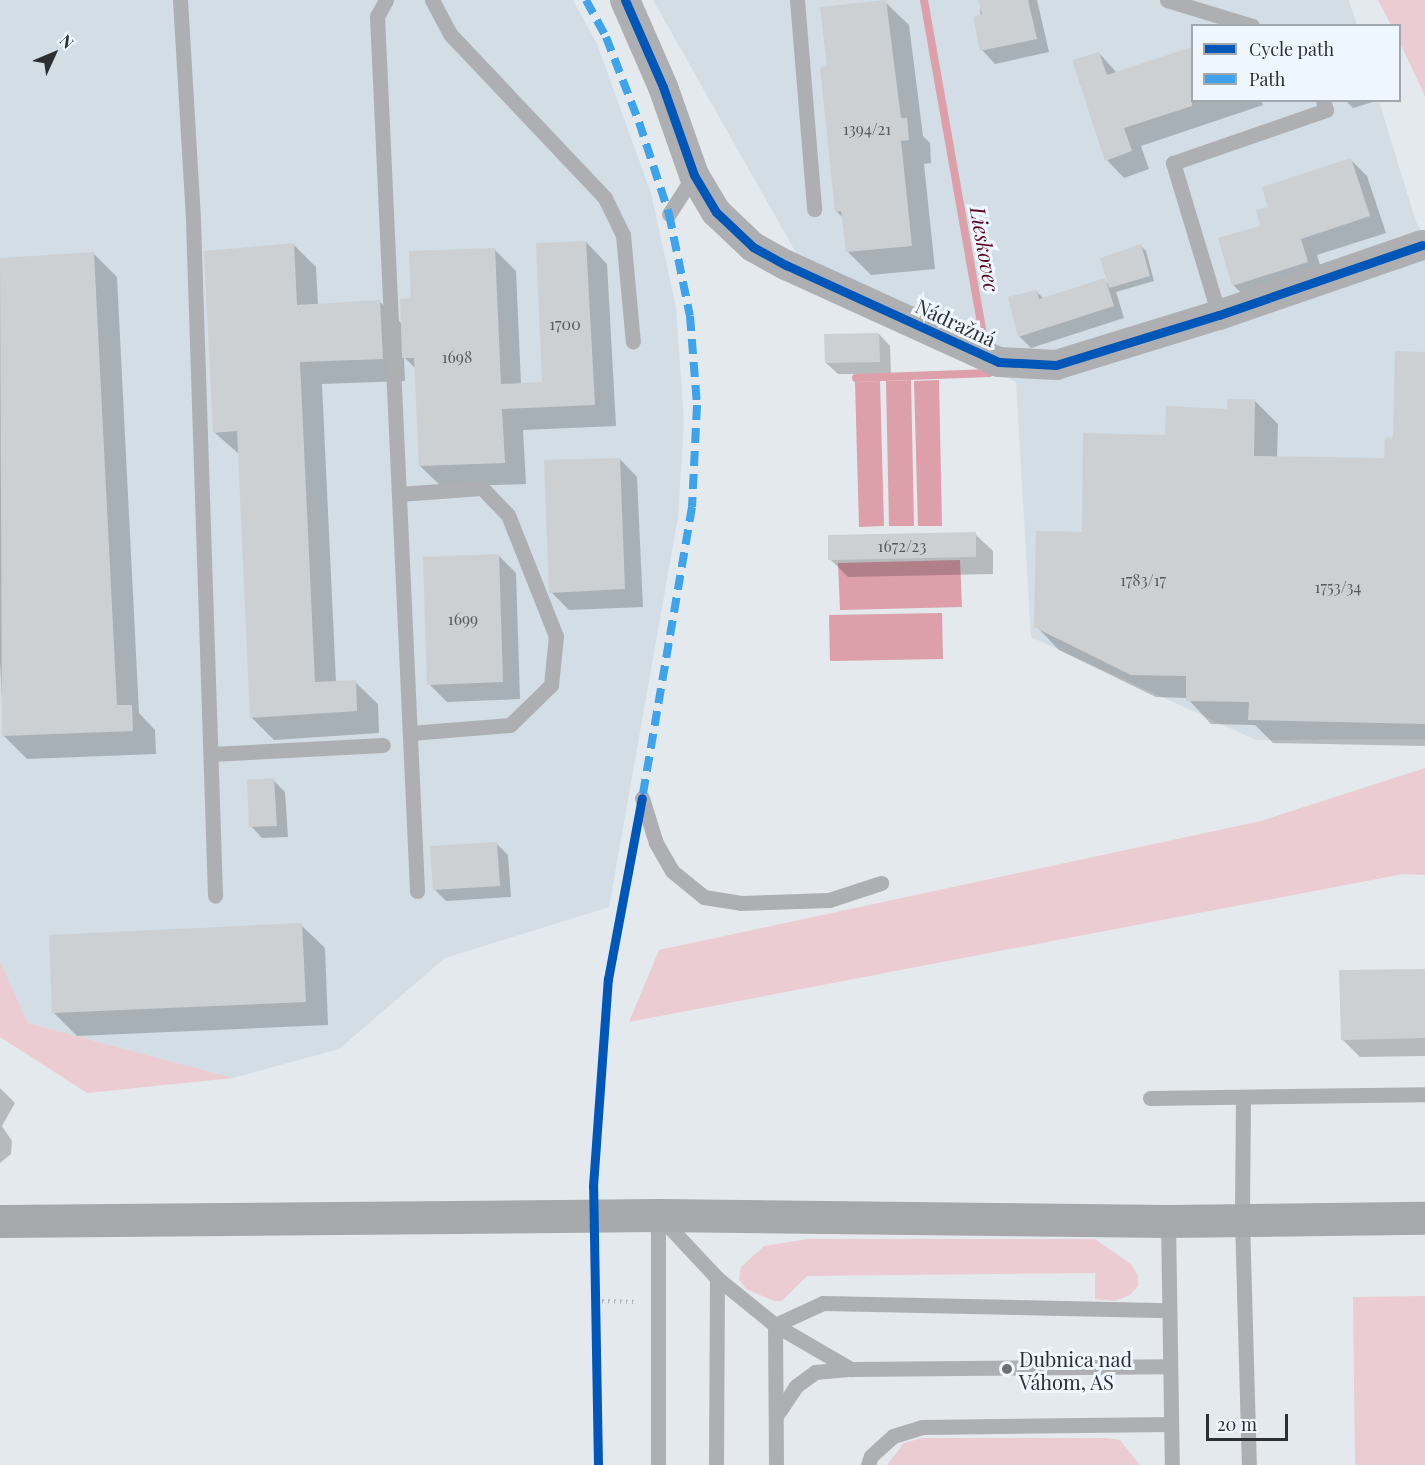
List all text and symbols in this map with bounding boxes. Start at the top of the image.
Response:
north arrow [24,24,84,84]
legend [1191,24,1401,102]
text: N [56,30,79,53]
text: Cycle path [1249,37,1334,61]
text: Path [1249,67,1285,91]
house number: 1394/21 [843,119,891,139]
water label: Lieskovec [966,204,1006,294]
street label: Nádražná [912,293,1000,351]
house number: 1700 [549,314,581,334]
house number: 1698 [442,347,472,367]
house number: 1672/23 [878,536,926,556]
house number: 1783/17 [1120,570,1166,590]
house number: 1753/34 [1315,577,1361,597]
house number: 1699 [448,609,478,629]
place label: Dubnica nad Váhom, AS [1019,1346,1132,1393]
marker: Dubnica nad Váhom, AS [1000,1362,1014,1376]
scale bar [1209,1402,1292,1440]
text: 20 m [1217,1412,1257,1436]

